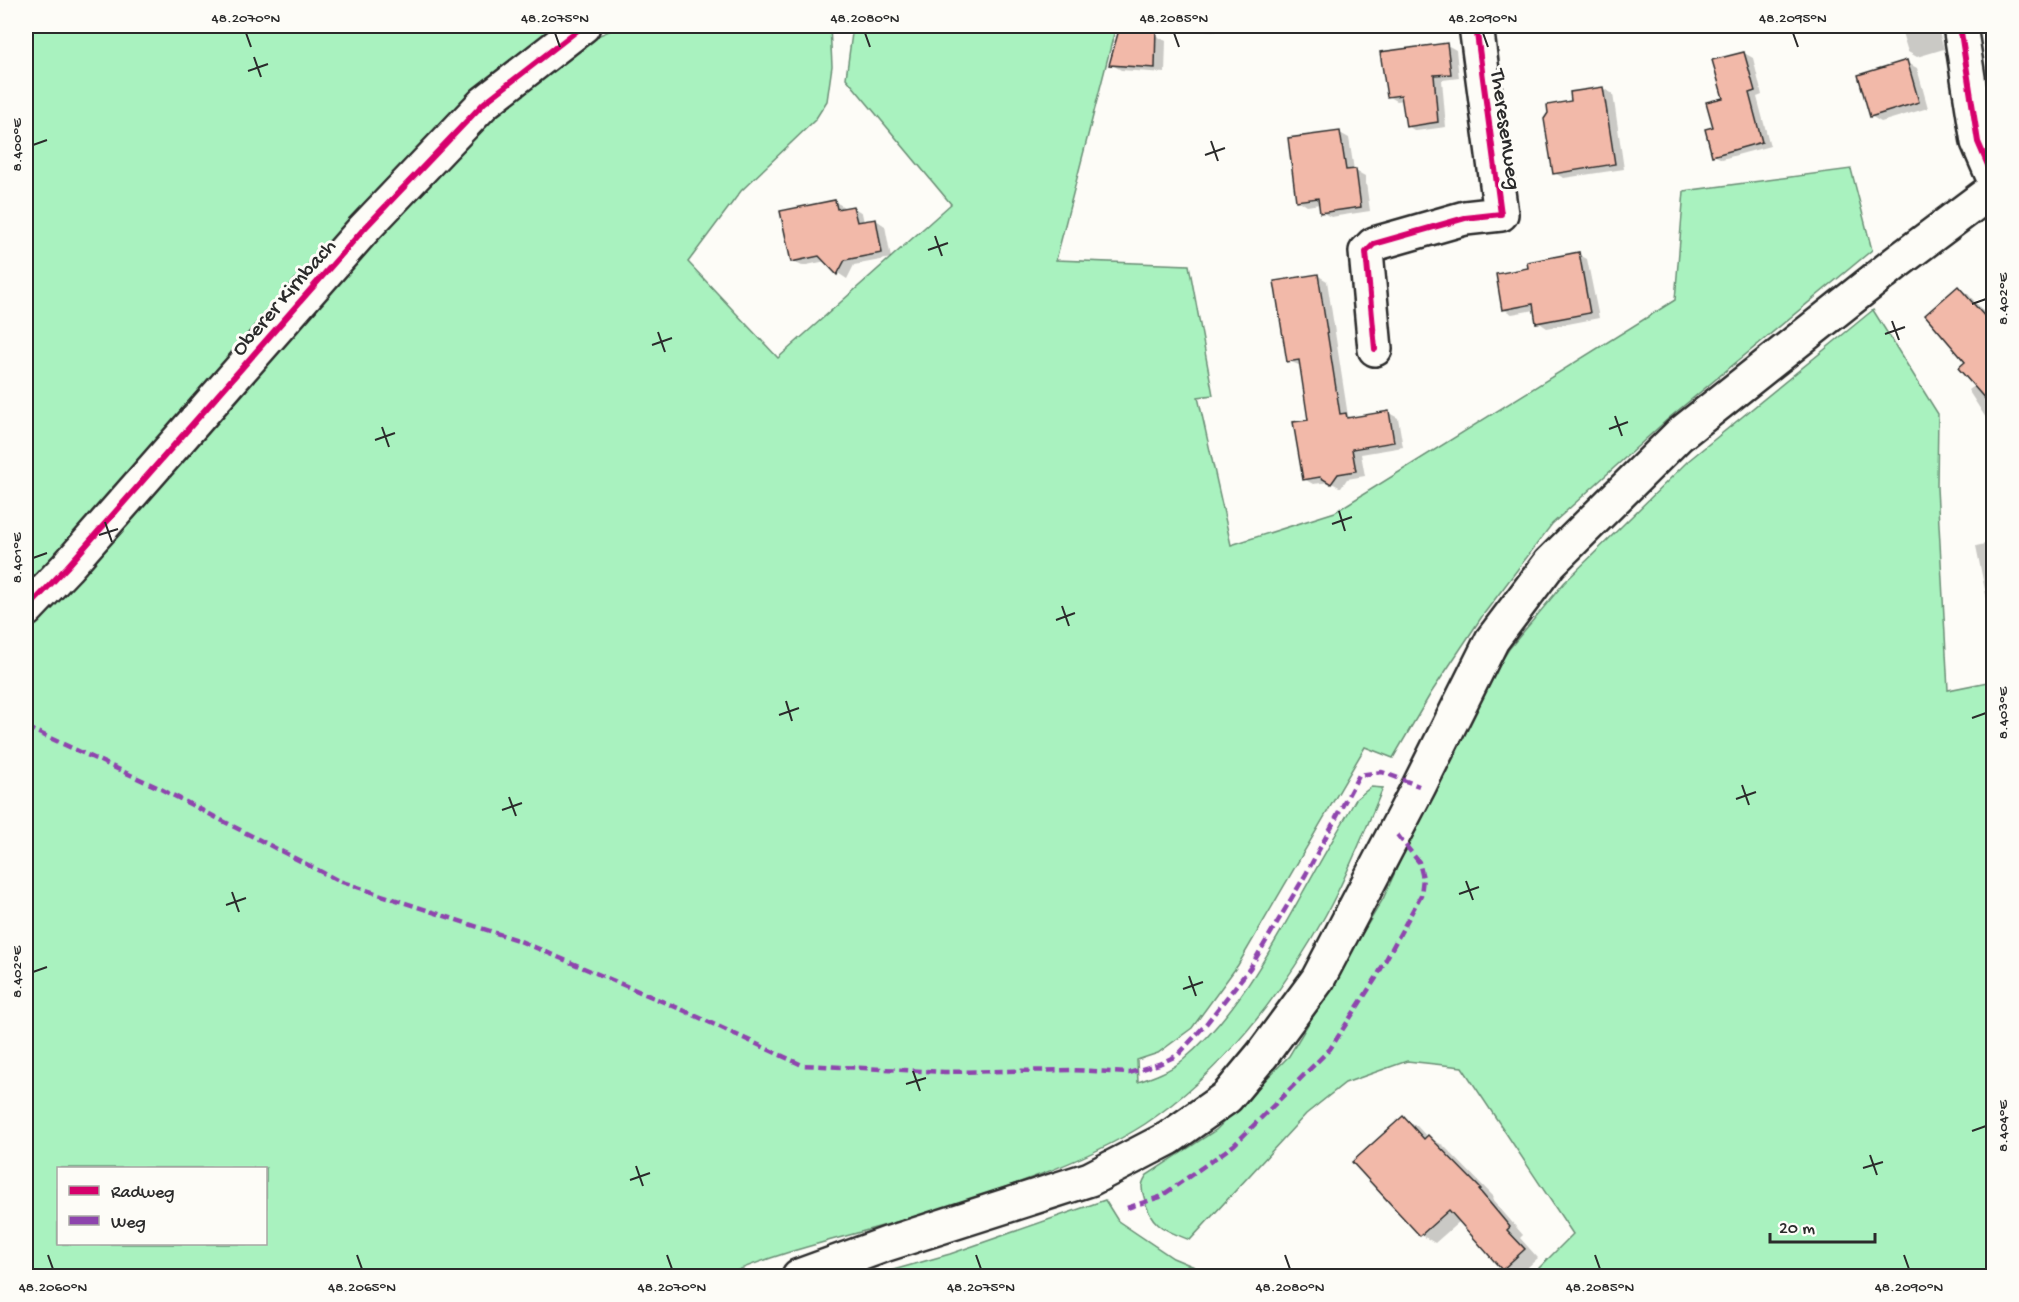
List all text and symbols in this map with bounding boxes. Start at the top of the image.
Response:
text: 48.2070°N [212,10,281,28]
text: 48.2075°N [521,10,589,28]
text: 48.2080°N [830,10,900,28]
text: 48.2085°N [1140,10,1208,28]
text: 48.2090°N [1449,10,1517,28]
text: 48.2095°N [1759,10,1827,28]
street label: Theresenweg [1482,66,1525,192]
text: 8.400°E [9,118,27,172]
street label: Oberer Kirnbach [227,235,343,362]
text: 8.402°E [1995,272,2013,325]
text: 8.401°E [9,532,27,583]
text: 8.403°E [1995,686,2013,739]
text: 8.402°E [9,945,27,998]
text: 8.404°E [1995,1099,2013,1152]
legend [57,1167,267,1245]
text: Radweg [111,1183,174,1204]
scale bar [1770,1206,1875,1244]
text: Weg [111,1213,146,1234]
text: 20 m [1779,1219,1815,1240]
text: 48.2060°N [19,1279,87,1297]
text: 48.2065°N [328,1279,396,1297]
text: 48.2070°N [638,1279,707,1297]
text: 48.2075°N [947,1279,1015,1297]
text: 48.2080°N [1255,1279,1325,1297]
text: 48.2085°N [1566,1279,1634,1297]
text: 48.2090°N [1875,1279,1943,1297]

